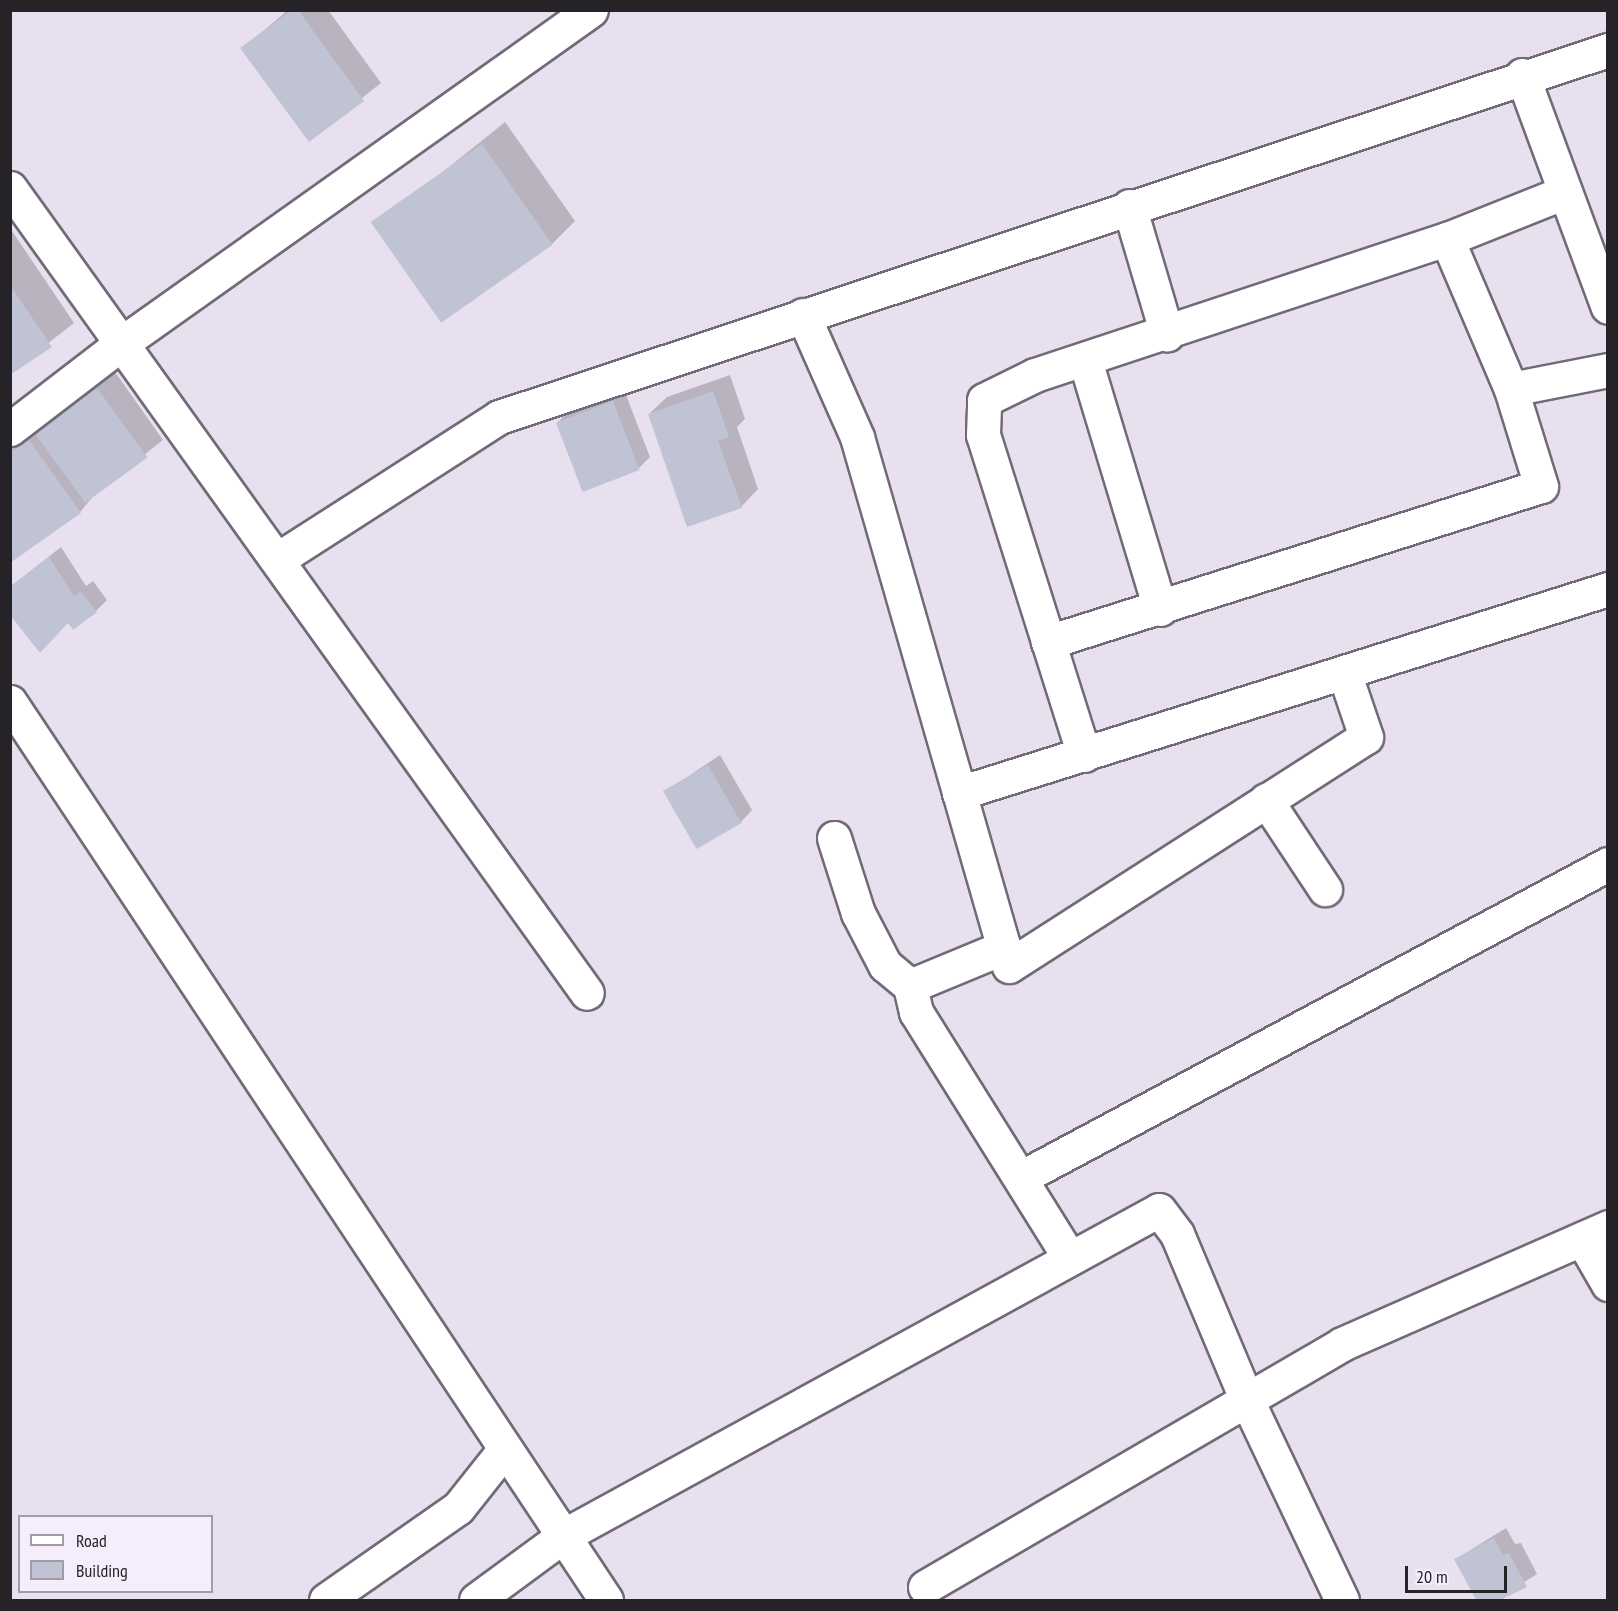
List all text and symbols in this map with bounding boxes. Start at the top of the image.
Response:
legend [18,1515,213,1593]
text: Road [76,1529,107,1552]
scale bar [1408,1554,1510,1592]
text: Building [76,1559,128,1582]
text: 20 m [1416,1565,1448,1588]

